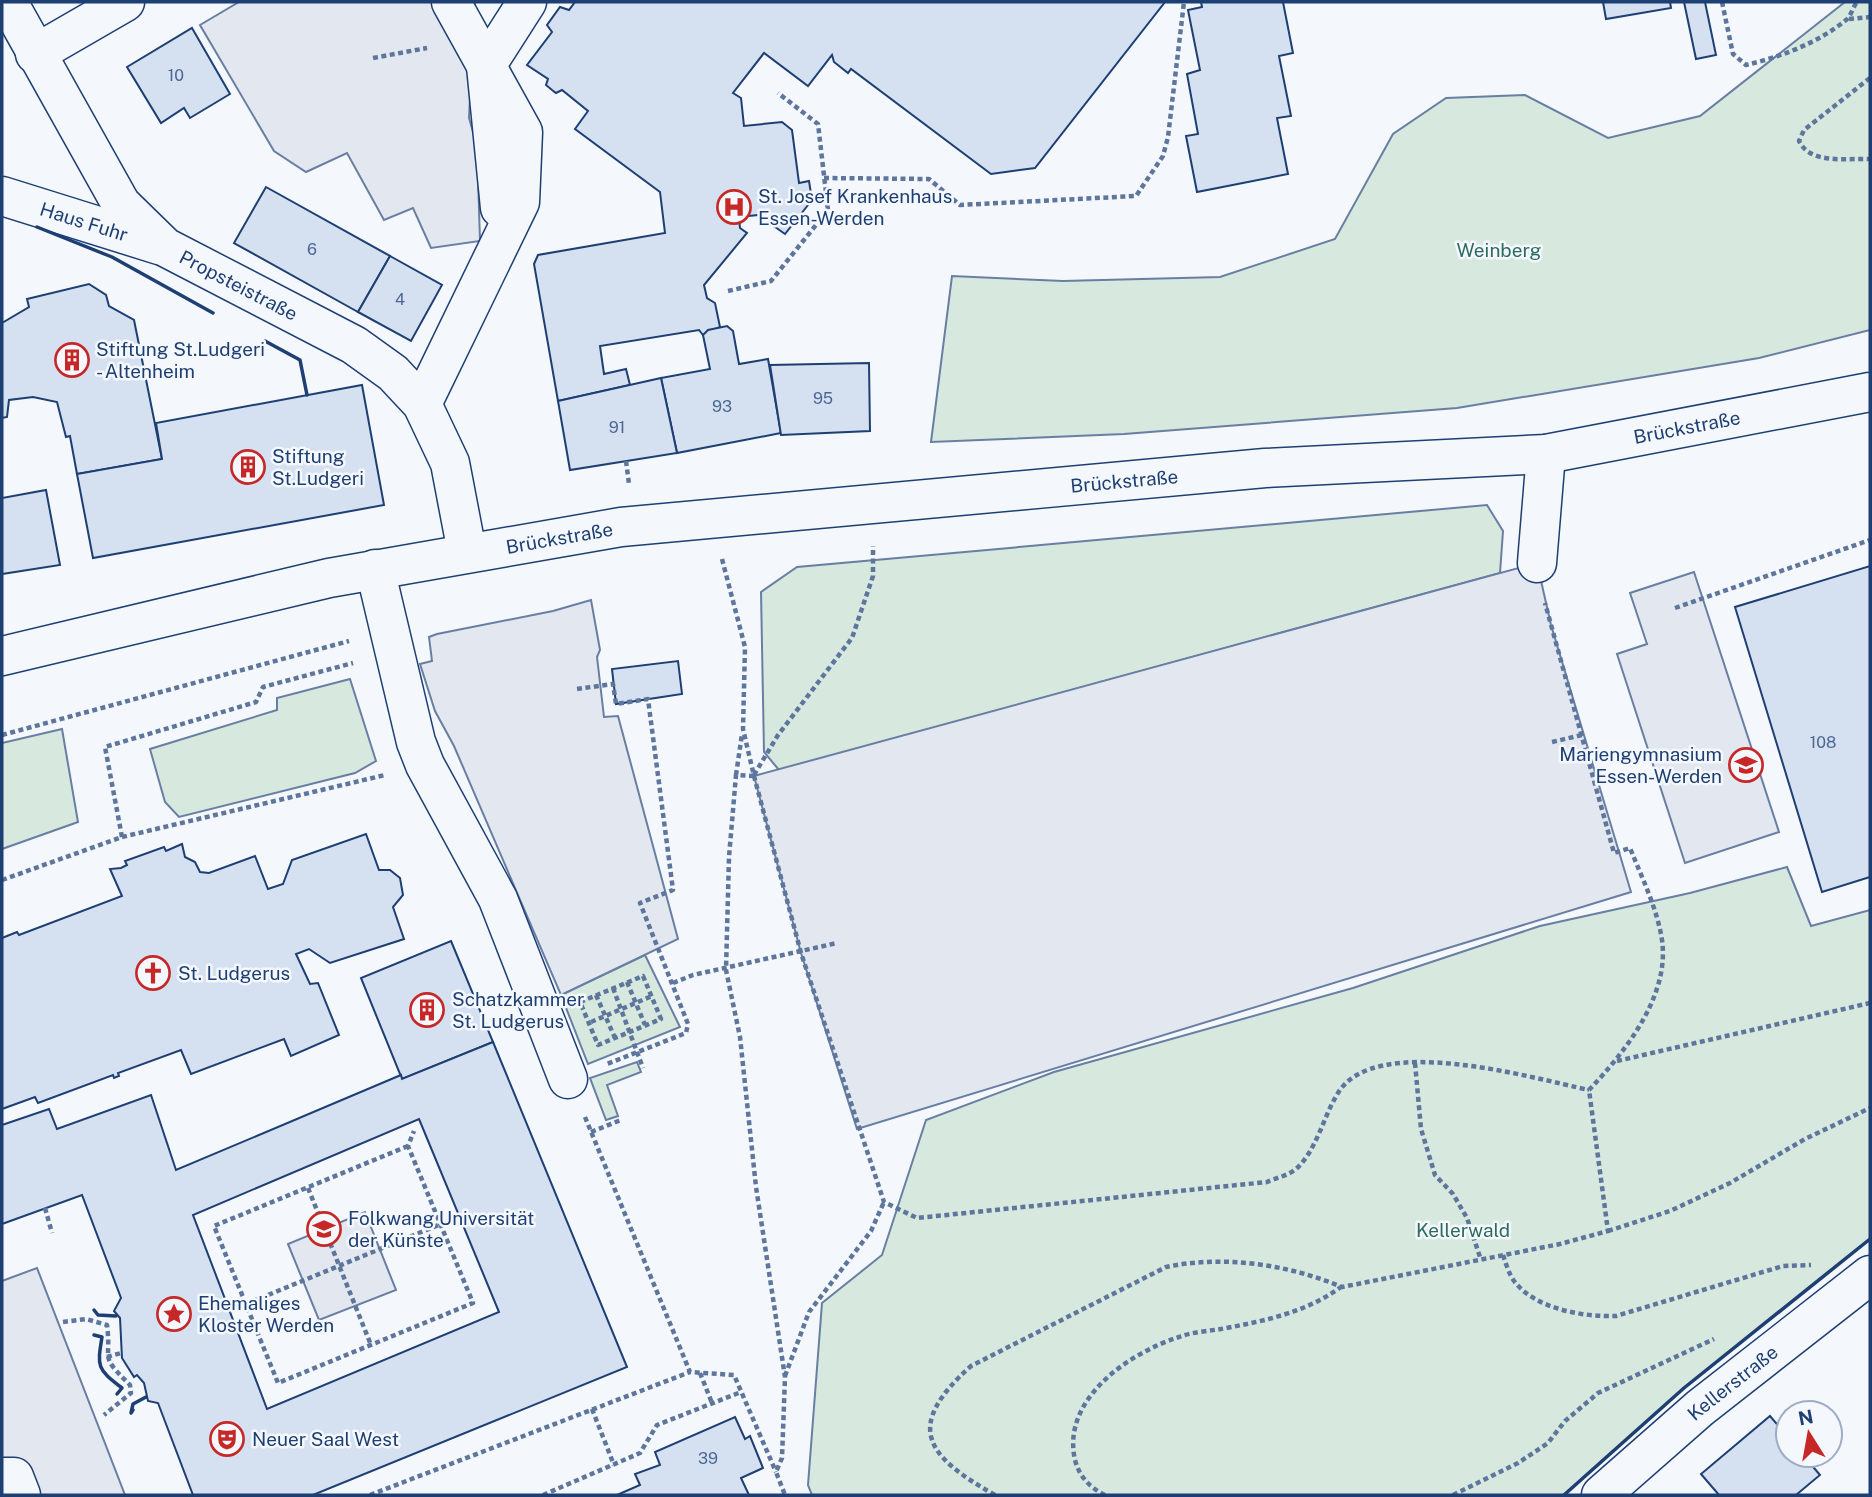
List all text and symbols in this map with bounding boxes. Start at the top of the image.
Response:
house number: 10 [168,66,184,85]
place label: St. Josef Krankenhaus Essen-Werden [758,185,952,229]
hospital icon: St. Josef Krankenhaus Essen-Werden [715,188,753,226]
street label: Haus Fuhr [37,198,131,246]
park label: Weinberg [1457,239,1542,261]
house number: 6 [307,240,317,259]
street label: Propsteistraße [176,246,301,325]
house number: 4 [395,290,405,309]
place label: Stiftung St.Ludgeri - Altenheim [96,338,265,382]
building icon: Stiftung St.Ludgeri - Altenheim [53,341,91,379]
house number: 95 [813,389,833,408]
house number: 93 [712,397,732,416]
street label: Brückstraße [1632,406,1742,448]
house number: 91 [609,418,625,437]
place label: Stiftung St.Ludgeri [272,445,364,489]
building icon: Stiftung St.Ludgeri [229,448,267,486]
street label: Brückstraße [1069,465,1179,497]
street label: Brückstraße [504,518,615,558]
house number: 108 [1810,733,1836,752]
place label: Mariengymnasium Essen-Werden [1559,743,1722,787]
school or university icon: Mariengymnasium Essen-Werden [1727,746,1765,784]
church icon: St. Ludgerus [134,954,172,992]
place label: St. Ludgerus [178,962,290,984]
place label: Schatzkammer St. Ludgerus [452,988,584,1032]
building icon: Schatzkammer St. Ludgerus [408,991,446,1029]
place label: Folkwang Universität der Künste [348,1207,534,1251]
school or university icon: Folkwang Universität der Künste [305,1210,343,1248]
park label: Kellerwald [1416,1219,1510,1241]
place label: Ehemaliges Kloster Werden [198,1292,334,1336]
place icon: Ehemaliges Kloster Werden [155,1295,193,1333]
street label: Kellerstraße [1683,1341,1782,1425]
north arrow [1774,1399,1844,1469]
text: N [1796,1405,1815,1430]
theatre icon: Neuer Saal West [208,1420,246,1458]
place label: Neuer Saal West [252,1428,399,1450]
house number: 39 [698,1449,718,1468]

